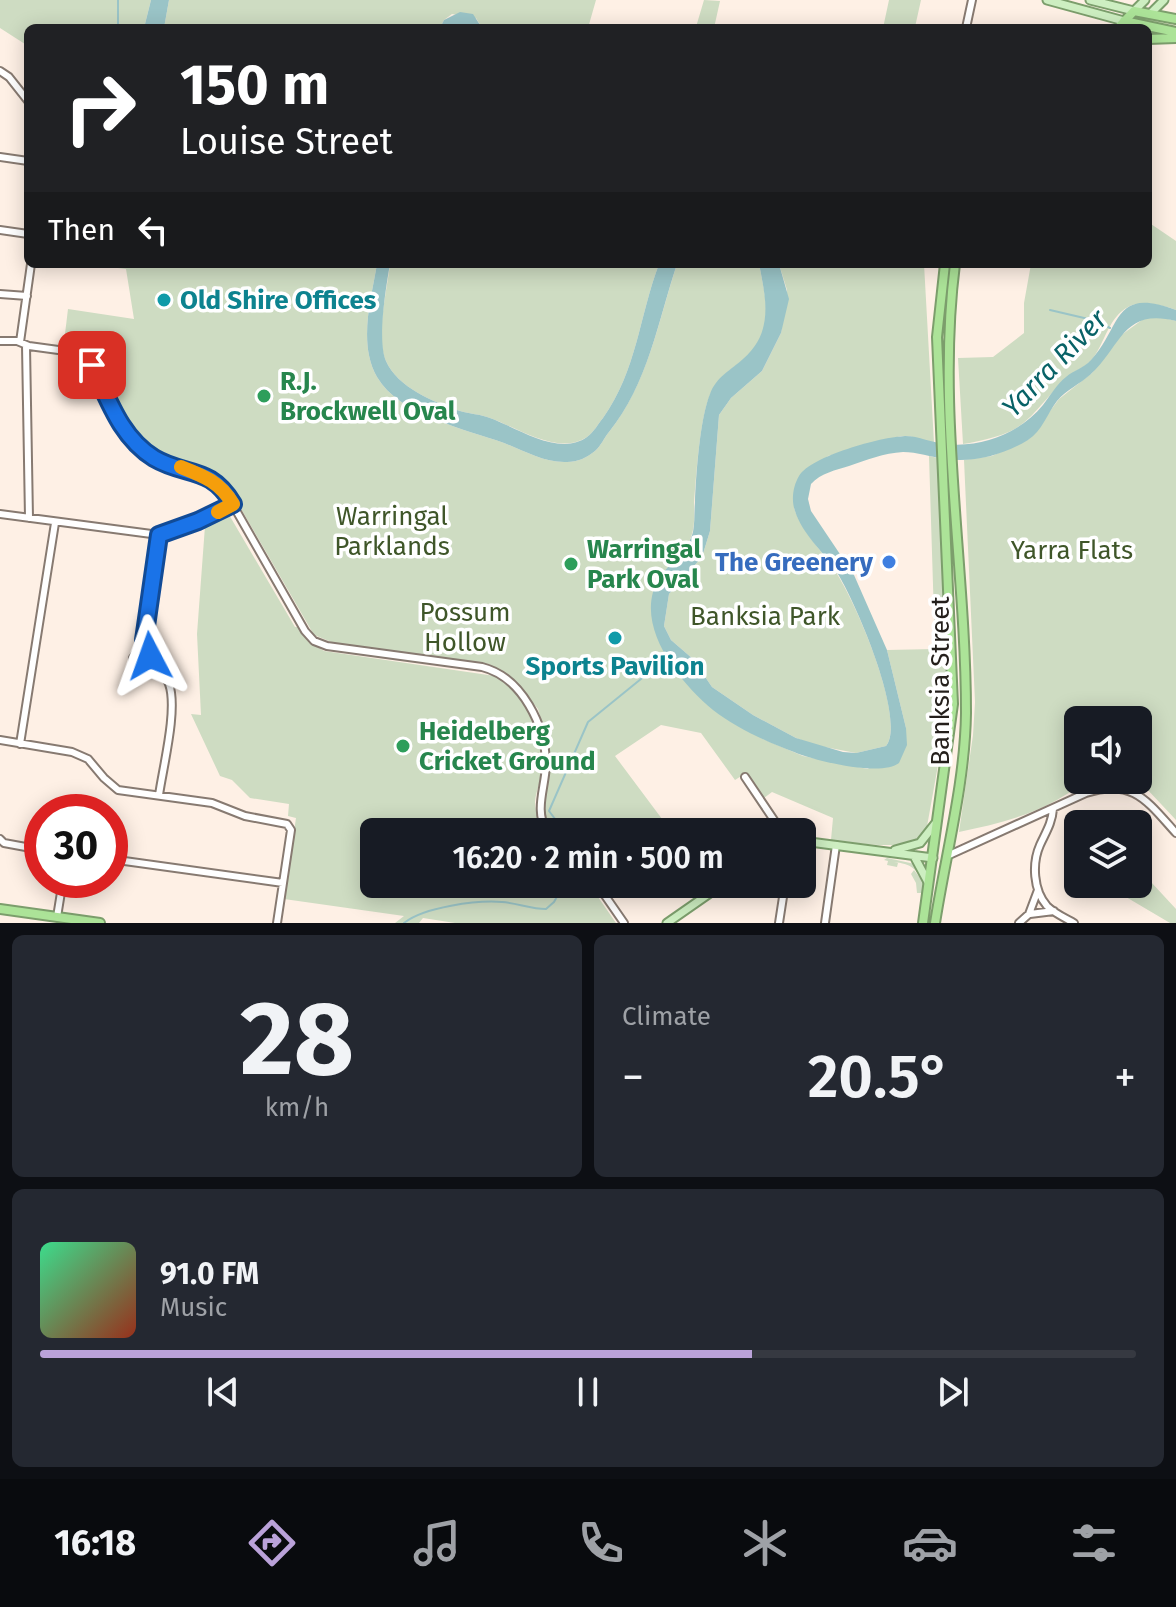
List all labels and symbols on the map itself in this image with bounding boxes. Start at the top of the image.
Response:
place label: Old Shire Offices [180,285,377,316]
marker: Old Shire Offices [155,291,173,309]
water label: Yarra River [995,302,1115,424]
pin [58,331,126,399]
place label: R.J. Brockwell Oval [280,366,456,427]
marker: R.J. Brockwell Oval [255,387,273,405]
park label: Warringal Parklands [334,501,450,562]
place label: Warringal Park Oval [587,534,701,595]
park label: Yarra Flats [1011,535,1133,566]
place label: The Greenery [715,547,874,578]
marker: The Greenery [880,553,898,571]
marker: Warringal Park Oval [562,555,580,573]
street label: Banksia Street [925,596,956,766]
park label: Possum Hollow [420,597,510,658]
park label: Banksia Park [690,601,841,632]
position arrow [108,614,192,698]
marker: Sports Pavilion [606,629,624,647]
place label: Sports Pavilion [526,651,704,682]
place label: Heidelberg Cricket Ground [419,716,596,777]
marker: Heidelberg Cricket Ground [394,737,412,755]
speed limit sign: 30 [24,794,128,898]

